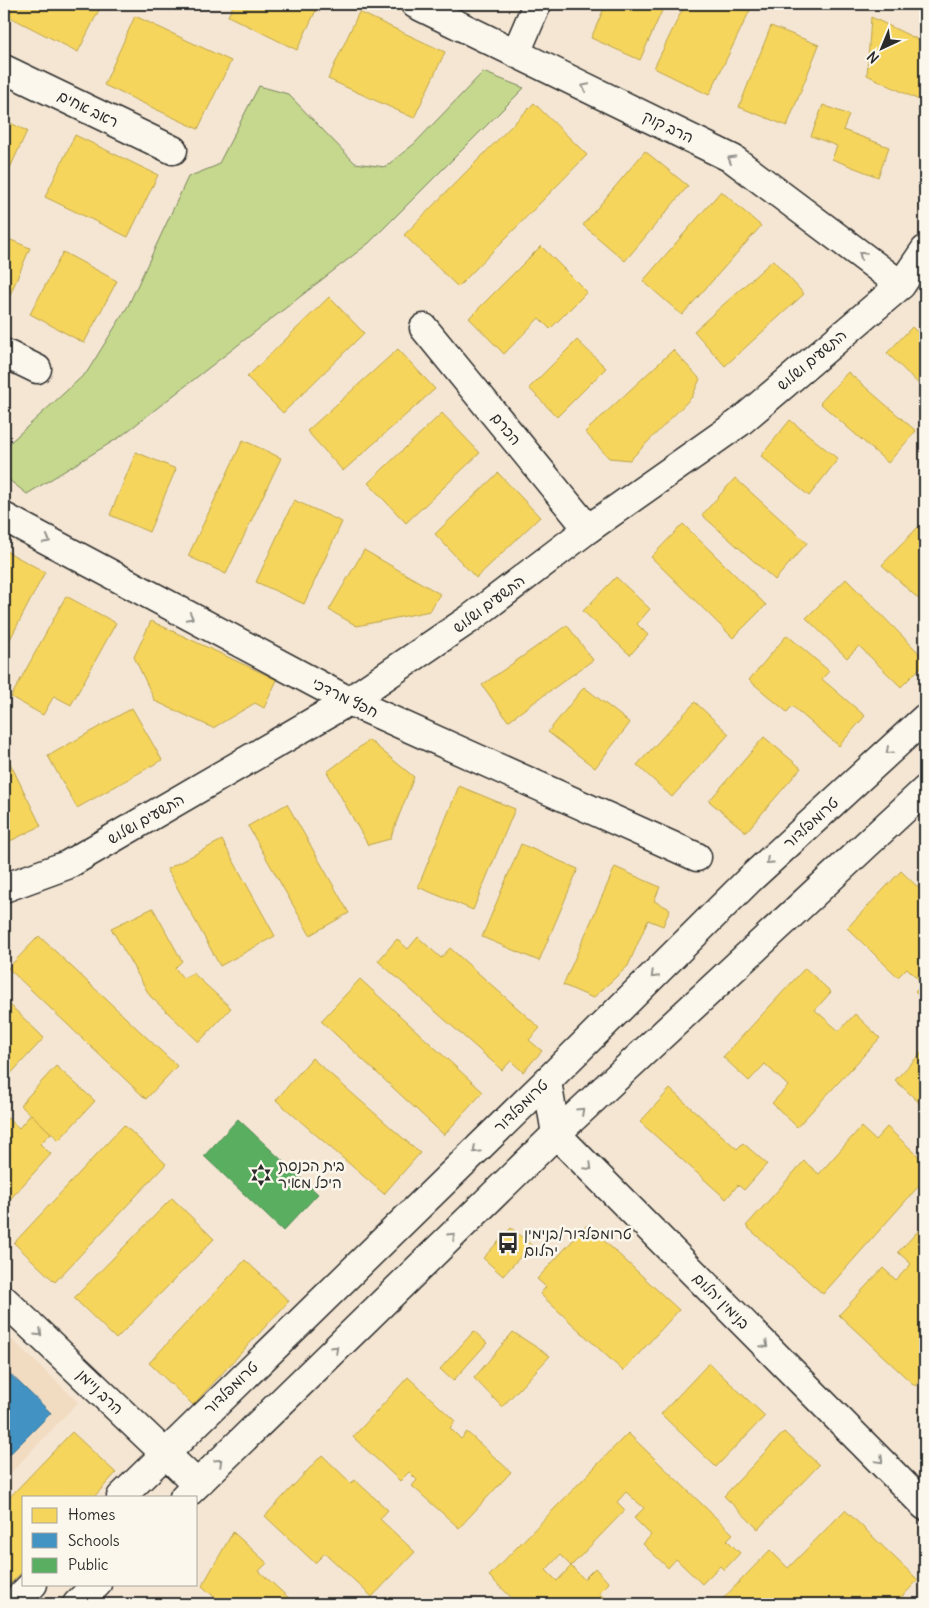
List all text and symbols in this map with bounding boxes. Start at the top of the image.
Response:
north arrow [856,22,906,72]
text: N [863,48,883,67]
one-way arrow [582,83,591,93]
street label: ראב אחים [55,86,122,131]
street label: הרב קוק [640,106,697,147]
one-way arrow [728,155,737,165]
one-way arrow [859,253,868,261]
street label: התשעים ושלוש [773,325,850,394]
street label: הכרם [488,409,525,449]
one-way arrow [41,534,50,544]
street label: התשעים ושלוש [449,570,528,637]
one-way arrow [185,611,194,621]
street label: חפץ מרדכי [309,673,382,722]
one-way arrow [886,745,895,754]
street label: התשעים ושלוש [104,789,187,848]
street label: טרומפלדור [779,793,842,852]
one-way arrow [766,855,775,864]
one-way arrow [650,969,659,978]
street label: טרומפלדור [490,1075,552,1136]
one-way arrow [575,1108,584,1117]
one-way arrow [472,1144,481,1153]
place label: בית הכנסת היכל מאיר [278,1156,345,1192]
synagogue icon: בית הכנסת היכל מאיר [248,1162,274,1188]
one-way arrow [583,1162,592,1171]
place label: טרומפלדור/בנימין יהלום [524,1224,632,1260]
bus stop icon: טרומפלדור/בנימין יהלום [495,1230,521,1256]
one-way arrow [446,1233,455,1242]
street label: בנימין יהלום [688,1268,754,1334]
one-way arrow [33,1327,42,1336]
one-way arrow [759,1339,768,1348]
one-way arrow [329,1346,338,1355]
street label: טרומפלדור [200,1357,262,1418]
street label: הרב ניימן [73,1365,127,1418]
one-way arrow [874,1454,883,1463]
one-way arrow [213,1459,222,1468]
legend [22,1496,198,1586]
text: Homes [68,1505,115,1524]
text: Schools [68,1531,120,1550]
text: Public [68,1555,109,1574]

